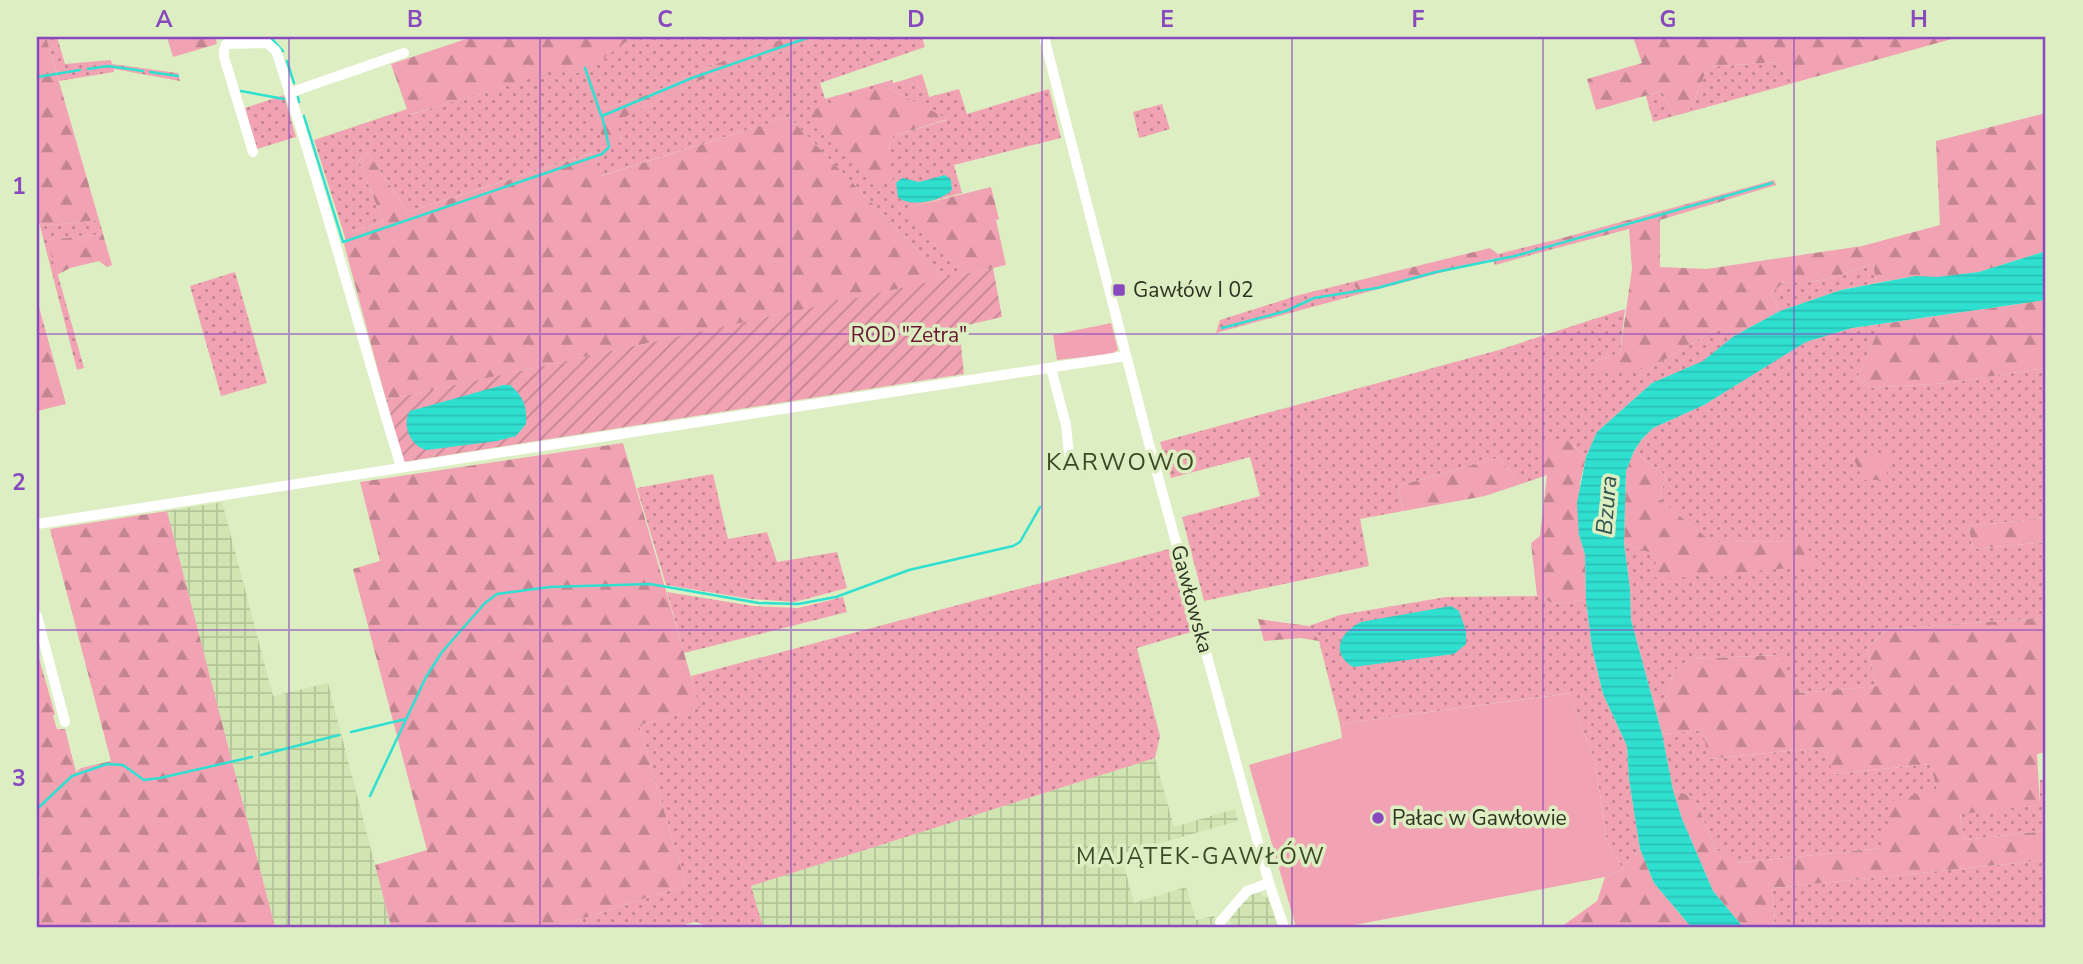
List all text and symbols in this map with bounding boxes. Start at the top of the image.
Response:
text: A [155,4,173,35]
text: B [407,4,423,35]
text: C [657,4,673,35]
text: D [907,4,925,35]
text: E [1160,4,1174,35]
text: F [1412,4,1425,35]
text: G [1660,4,1676,35]
text: H [1910,4,1928,35]
text: 1 [12,171,26,202]
place label: Gawłów I 02 [1133,276,1254,304]
marker: Gawłów I 02 [1111,282,1127,298]
park label: ROD "Zetra" [851,321,967,349]
district label: KARWOWO [1046,446,1196,478]
text: 2 [12,467,26,498]
water label: Bzura [1588,474,1625,536]
street label: Gawłowska [1164,542,1220,656]
text: 3 [12,763,26,794]
place label: Pałac w Gawłowie [1392,804,1567,832]
marker: Pałac w Gawłowie [1370,810,1386,826]
district label: MAJĄTEK-GAWŁÓW [1076,841,1326,872]

